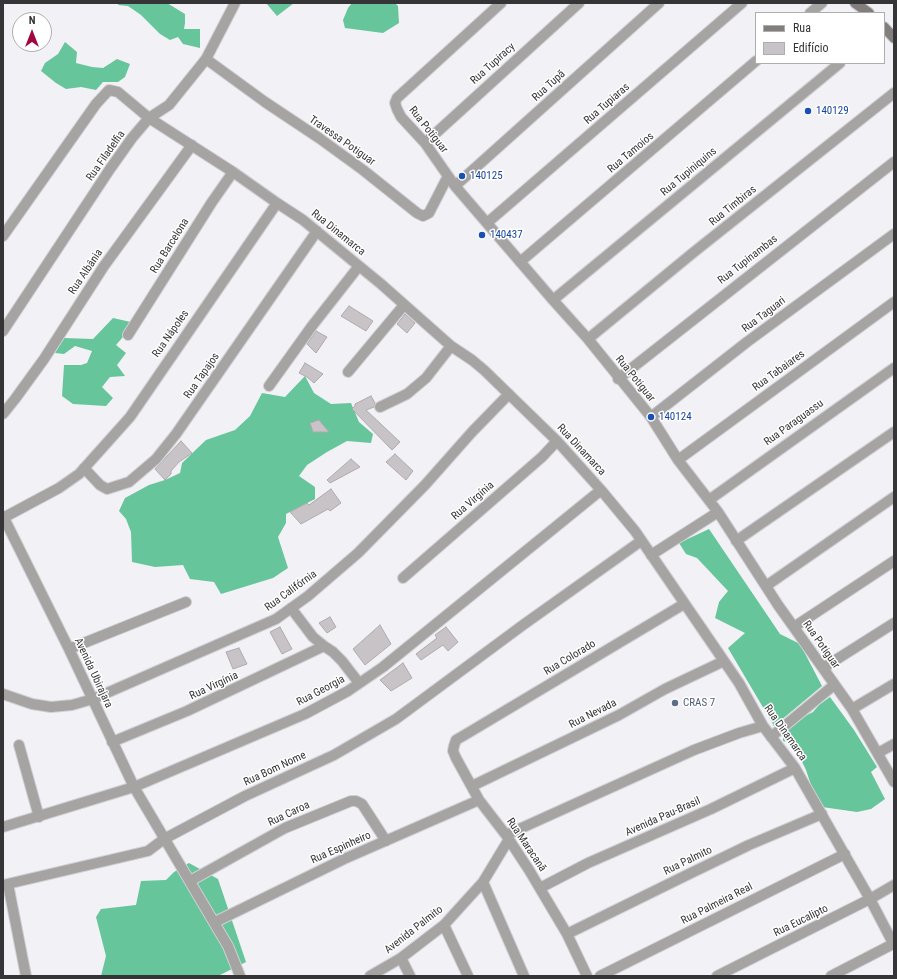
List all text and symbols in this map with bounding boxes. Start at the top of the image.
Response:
north arrow [12,12,52,52]
legend [755,12,885,64]
text: N [29,14,35,27]
text: Rua [793,21,811,35]
street label: Rua Tupiracy [468,41,518,87]
text: Edifício [793,41,829,55]
street label: Rua Tupã [530,68,568,104]
street label: Rua Tupiaras [581,81,633,127]
street label: Rua Potiguar [406,104,450,156]
place label: 140129 [816,104,849,118]
marker: 140129 [803,106,813,116]
street label: Travessa Potiguar [306,113,378,169]
street label: Rua Filadelfia [84,128,128,184]
street label: Rua Tamoios [605,130,657,176]
street label: Rua Tupiniquins [658,145,720,199]
place label: 140125 [470,169,503,183]
marker: 140125 [457,171,467,181]
street label: Rua Timbiras [707,183,759,229]
street label: Rua Dinamarca [308,207,368,259]
street label: Rua Barcelona [148,216,192,276]
place label: 140437 [490,228,523,242]
marker: 140437 [477,230,487,240]
street label: Rua Tupinambas [716,233,780,287]
street label: Rua Albânia [66,247,106,297]
street label: Rua Taguari [740,294,788,336]
street label: Rua Nápoles [150,308,192,360]
street label: Rua Tabaiares [750,348,808,394]
street label: Rua Tapajos [181,350,223,402]
street label: Rua Potiguar [612,353,658,405]
street label: Rua Paraguassu [762,397,826,449]
place label: 140124 [659,410,692,424]
marker: 140124 [646,412,656,422]
street label: Rua Dinamarca [554,422,608,478]
street label: Rua Virgínia [449,479,497,523]
street label: Rua Califórnia [262,568,320,614]
street label: Rua Potiguar [800,618,842,672]
street label: Avenida Ubirajara [71,636,115,710]
street label: Rua Colorado [542,637,598,679]
street label: Rua Virgínia [188,669,240,703]
street label: Rua Georgia [295,673,347,709]
street label: Rua Nevada [567,696,619,732]
place label: CRAS 7 [683,696,715,710]
marker: CRAS 7 [670,698,680,708]
street label: Rua Dinamarca [761,702,809,764]
street label: Rua Bom Nome [242,749,308,789]
street label: Avenida Pau-Brasil [623,795,703,839]
street label: Rua Caroa [266,799,312,829]
street label: Rua Maracanã [503,816,549,874]
street label: Rua Espinheiro [309,829,373,867]
street label: Rua Palmito [662,844,714,878]
street label: Rua Palmeira Real [679,880,755,928]
street label: Rua Eucalipto [772,902,830,940]
street label: Avenida Palmito [382,903,446,957]

